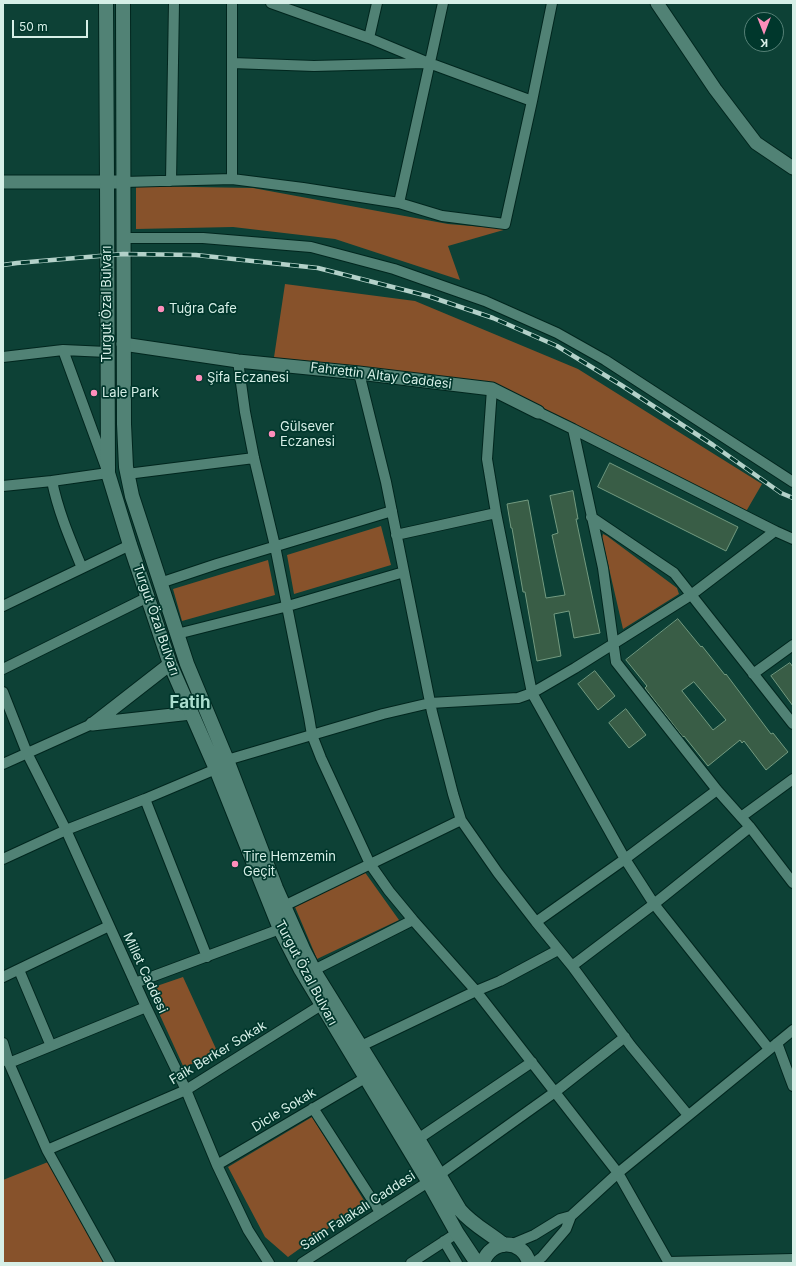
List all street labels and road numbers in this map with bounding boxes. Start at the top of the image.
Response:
street label: Turgut Özal Bulvarı [99,246,115,362]
street label: Fahrettin Altay Caddesi [309,360,453,392]
street label: Turgut Özal Bulvarı [130,562,182,678]
street label: Turgut Özal Bulvarı [272,918,340,1028]
street label: Millet Caddesi [120,930,170,1016]
street label: Faik Berker Sokak [167,1018,269,1088]
street label: Dicle Sokak [249,1085,319,1135]
street label: Saim Falakalı Caddesi [298,1168,418,1254]

